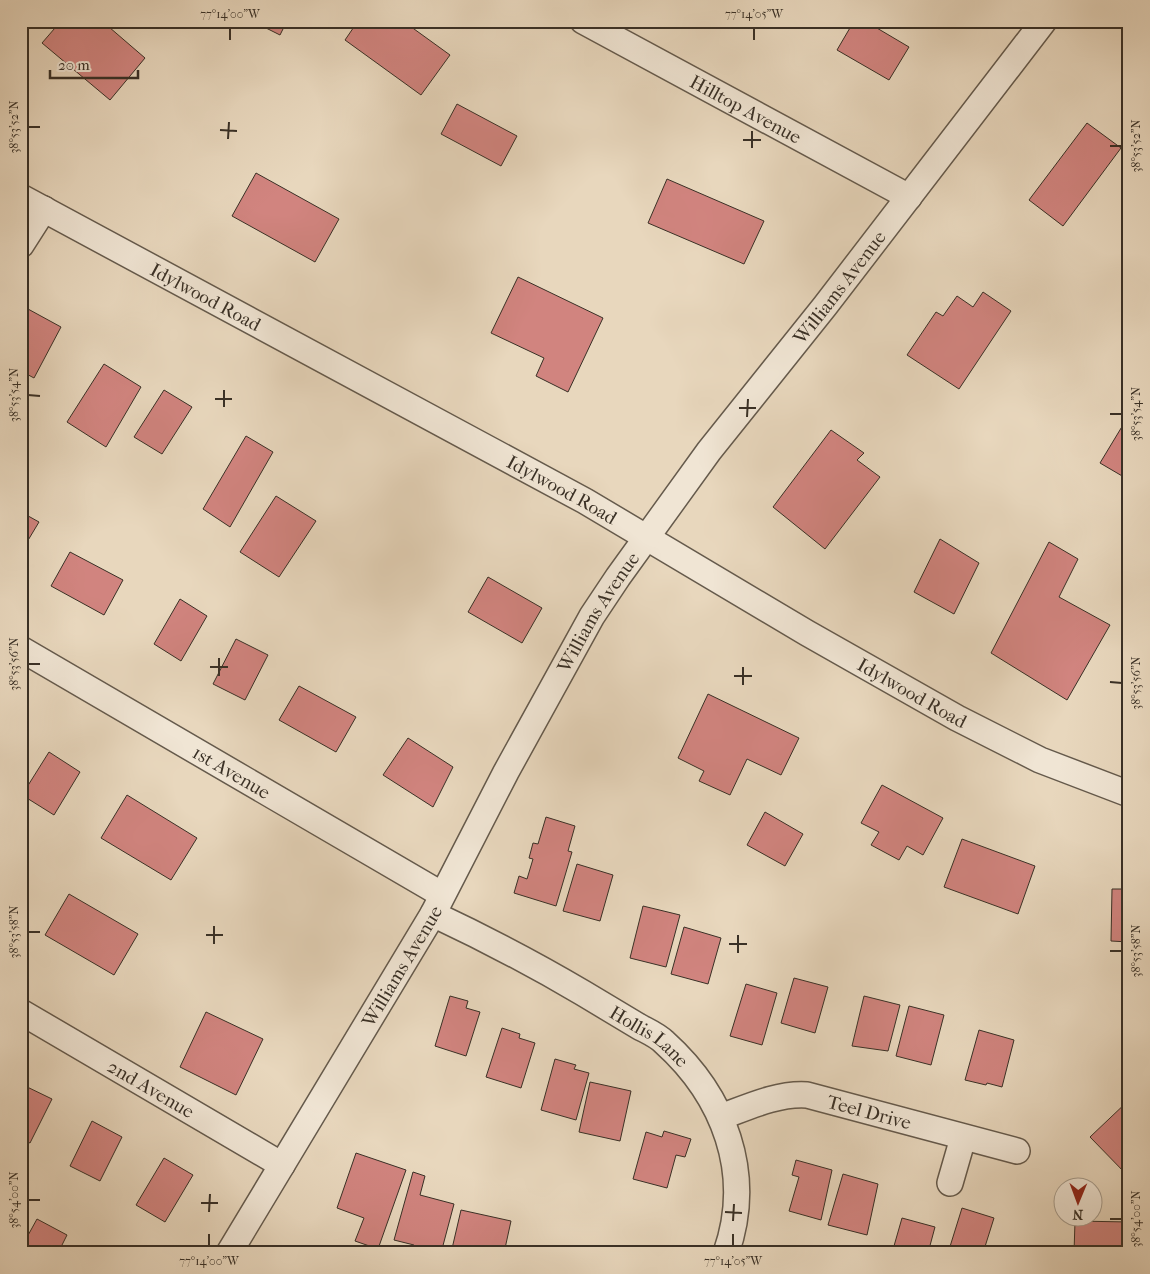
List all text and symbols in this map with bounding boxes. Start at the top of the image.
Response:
text: 77°14'00"W [200,7,261,21]
text: 77°14'05"W [725,7,784,21]
scale bar [50,48,138,80]
text: 20 m [58,56,90,74]
street label: Hilltop Avenue [686,71,805,149]
text: 38°53'52"N [7,100,21,154]
text: 38°53'52"N [1129,119,1143,173]
street label: Williams Avenue [788,227,891,350]
street label: Idylwood Road [146,259,265,337]
text: 38°53'54"N [7,368,21,422]
text: 38°53'54"N [1129,387,1143,441]
street label: Idylwood Road [503,451,621,530]
street label: Williams Avenue [553,548,644,677]
text: 38°53'56"N [7,637,21,691]
street label: Idylwood Road [853,654,971,733]
text: 38°53'56"N [1129,656,1143,710]
street label: 1st Avenue [189,742,274,804]
street label: Williams Avenue [357,902,447,1032]
text: 38°53'58"N [7,906,21,959]
text: 38°53'58"N [1129,925,1143,978]
street label: Hollis Lane [605,1002,693,1072]
street label: 2nd Avenue [104,1055,198,1123]
street label: Teel Drive [825,1091,913,1134]
text: 38°54'00"N [7,1171,21,1229]
north arrow [1052,1176,1102,1226]
text: 38°54'00"N [1129,1190,1143,1248]
text: N [1072,1206,1083,1223]
text: 77°14'00"W [179,1254,240,1268]
text: 77°14'05"W [704,1254,763,1268]

